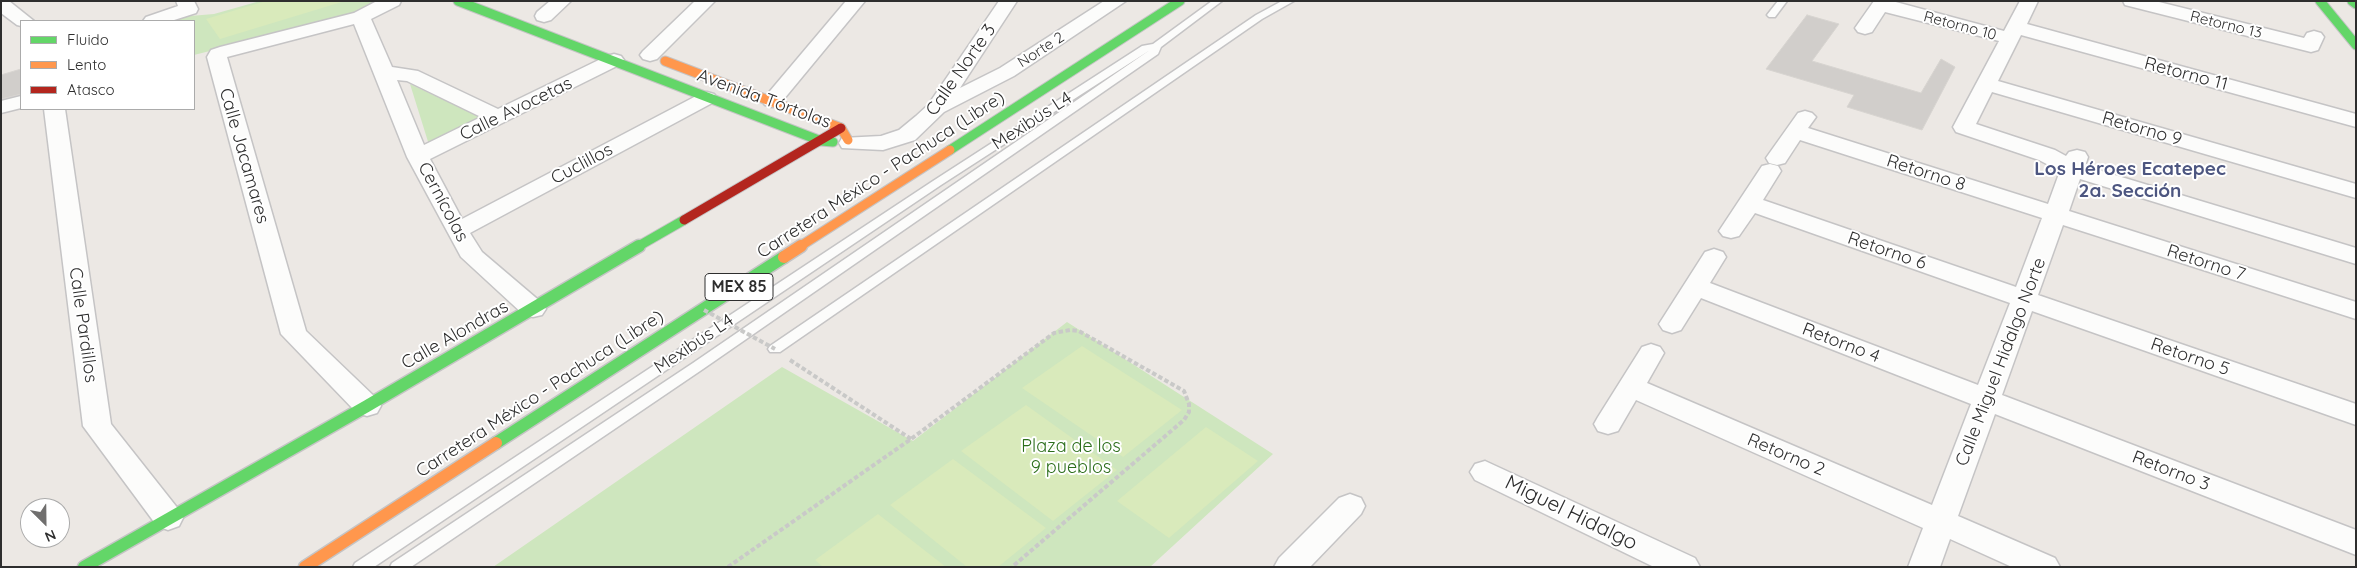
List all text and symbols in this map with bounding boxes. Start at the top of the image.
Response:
street label: Retorno 13 [2188,7,2264,43]
street label: Retorno 10 [1922,8,1998,44]
legend [20,20,195,110]
street label: Calle Norte 3 [921,20,1001,120]
street label: Norte 2 [1014,28,1068,72]
text: Fluido [67,30,109,49]
street label: Retorno 11 [2142,53,2230,95]
text: Lento [67,55,106,74]
street label: Avenida Tórtolas [694,65,834,133]
street label: Calle Avocetas [456,73,576,145]
text: Atasco [67,80,115,99]
street label: Calle Jacamares [214,86,274,226]
street label: Carretera México - Pachuca (Libre) [753,87,1009,263]
street label: Mexibús L4 [988,87,1076,155]
street label: Retorno 9 [2100,107,2184,151]
street label: Cuclillos [547,139,617,189]
street label: Retorno 8 [1884,150,1968,196]
district label: Los Héroes Ecatepec 2a. Sección [2034,158,2226,202]
street label: Cernícolas [413,159,473,245]
street label: Retorno 6 [1845,227,1929,275]
street label: Retorno 7 [2164,240,2248,286]
street label: Calle Miguel Hidalgo Norte [1951,255,2051,469]
street label: Calle Pardillos [64,266,102,384]
road number: MEX 85 [705,274,773,300]
street label: Calle Alondras [398,296,512,374]
street label: Carretera México - Pachuca (Libre) [412,306,668,482]
street label: Mexibús L4 [650,310,738,378]
street label: Retorno 4 [1799,318,1883,368]
street label: Retorno 5 [2148,333,2232,381]
street label: Retorno 2 [1744,429,1828,481]
park label: Plaza de los 9 pueblos [1021,436,1121,478]
street label: Retorno 3 [2129,446,2213,496]
street label: Miguel Hidalgo [1501,470,1641,556]
north arrow [20,498,70,548]
text: N [42,526,59,546]

